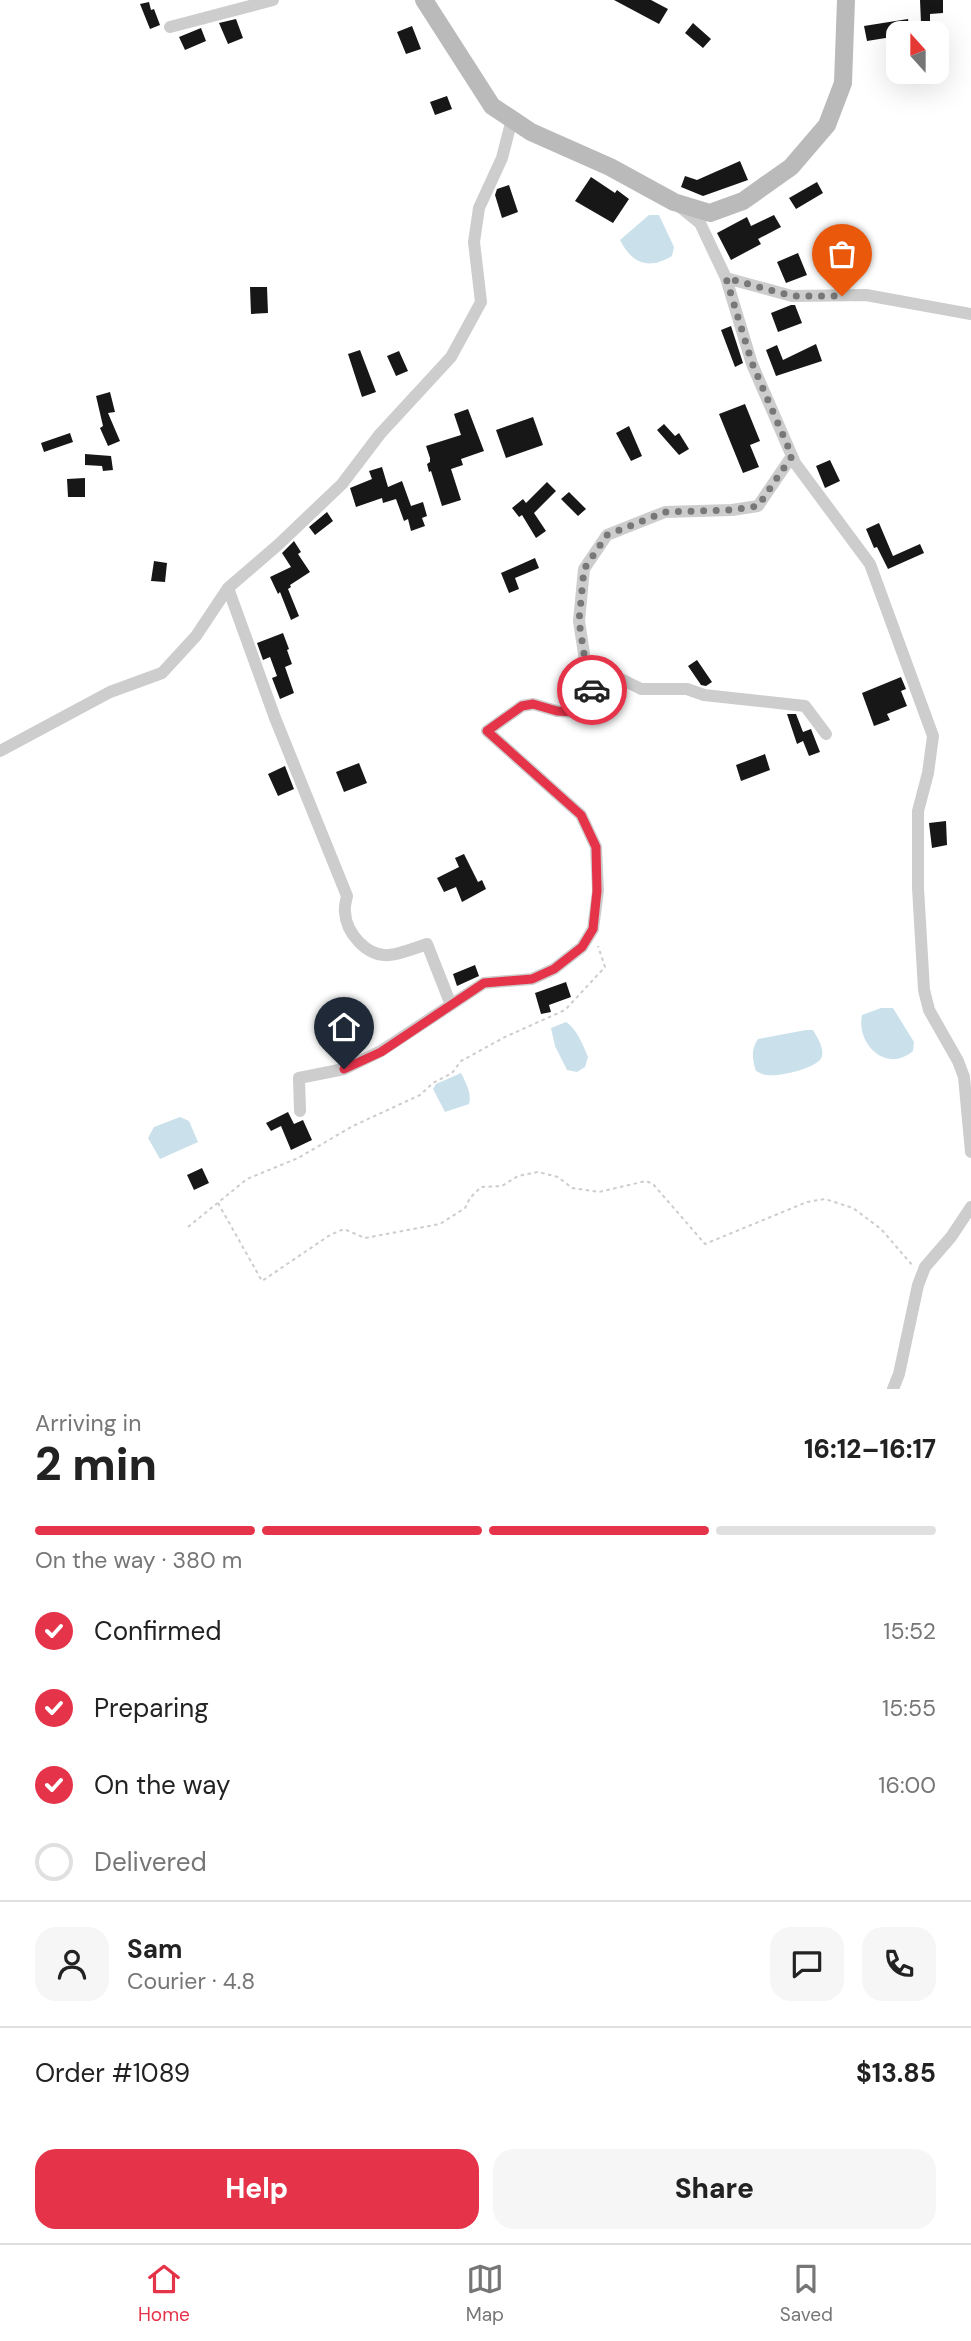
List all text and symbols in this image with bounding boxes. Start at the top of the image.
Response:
north arrow [886,21,948,84]
map controls [886,21,949,84]
pin [812,224,872,296]
icon: bag [823,235,861,273]
courier [557,655,627,725]
icon: car [573,671,611,709]
pin [314,997,374,1069]
icon: home [325,1008,363,1046]
text: Arriving in [35,1408,141,1438]
text: 16:12–16:17 [804,1432,936,1466]
text: 2 min [35,1434,157,1494]
text: On the way · 380 m [35,1545,242,1575]
icon: check [35,1612,73,1650]
text: Confirmed [94,1614,221,1648]
text: 15:52 [883,1616,936,1646]
icon: check [35,1689,73,1727]
text: Preparing [94,1691,209,1725]
text: 15:55 [882,1693,936,1723]
icon: check [35,1766,73,1804]
text: On the way [94,1768,230,1802]
text: 16:00 [878,1770,936,1800]
text: Delivered [94,1845,207,1879]
button: person [35,1927,109,2001]
button: chat [770,1927,844,2001]
button: phone [862,1927,936,2001]
text: Sam [127,1932,182,1966]
text: Courier · 4.8 [127,1966,255,1996]
text: Order #1089 [35,2056,190,2090]
text: $13.85 [856,2056,936,2090]
button: Help [35,2149,479,2229]
button: Share [493,2149,936,2229]
tab: Home [138,2260,190,2327]
tab: Map [466,2260,504,2327]
tab: Saved [780,2260,833,2327]

